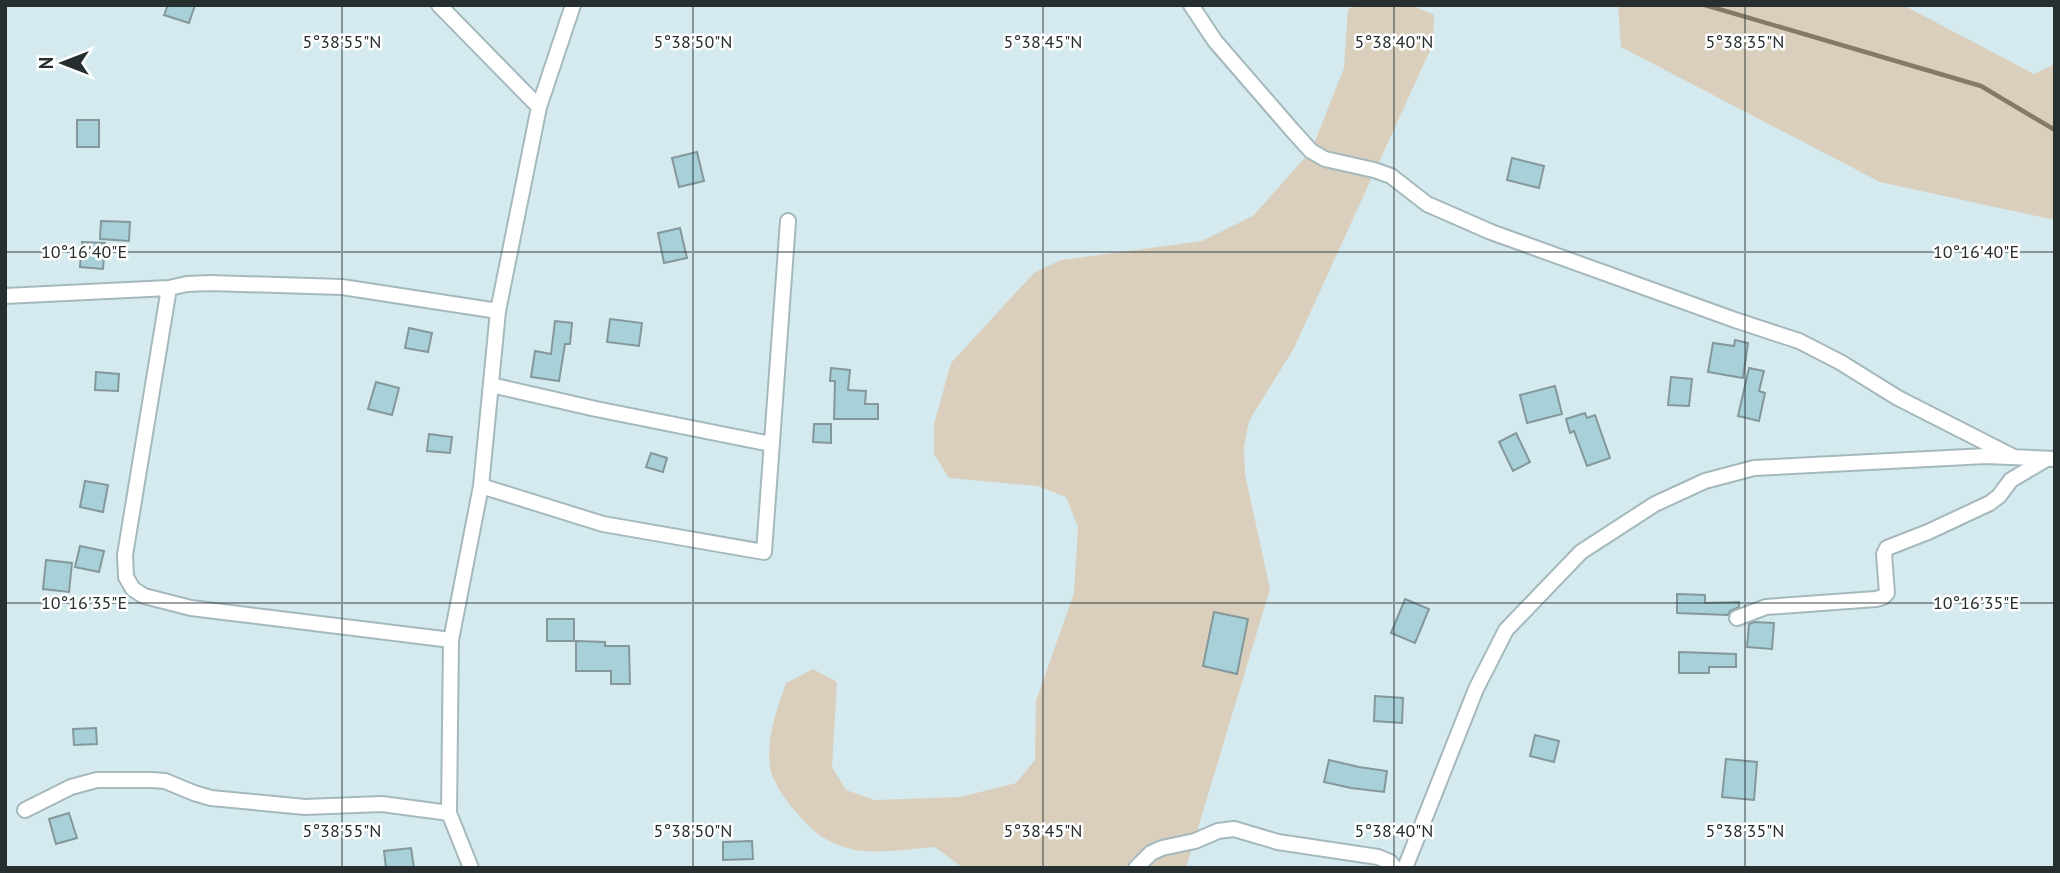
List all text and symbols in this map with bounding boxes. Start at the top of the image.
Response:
north arrow [28,28,98,98]
text: 5°38'55"N [303,30,381,53]
text: 5°38'50"N [654,30,732,53]
text: 5°38'45"N [1004,30,1082,53]
text: 5°38'40"N [1355,30,1433,53]
text: 5°38'35"N [1706,30,1784,53]
text: N [34,57,58,69]
text: 10°16'40"E [41,240,127,263]
text: 10°16'40"E [1933,240,2019,263]
text: 10°16'35"E [41,591,127,614]
text: 10°16'35"E [1933,591,2019,614]
text: 5°38'55"N [303,819,381,842]
text: 5°38'50"N [654,819,732,842]
text: 5°38'45"N [1004,819,1082,842]
text: 5°38'40"N [1355,819,1433,842]
text: 5°38'35"N [1706,819,1784,842]

